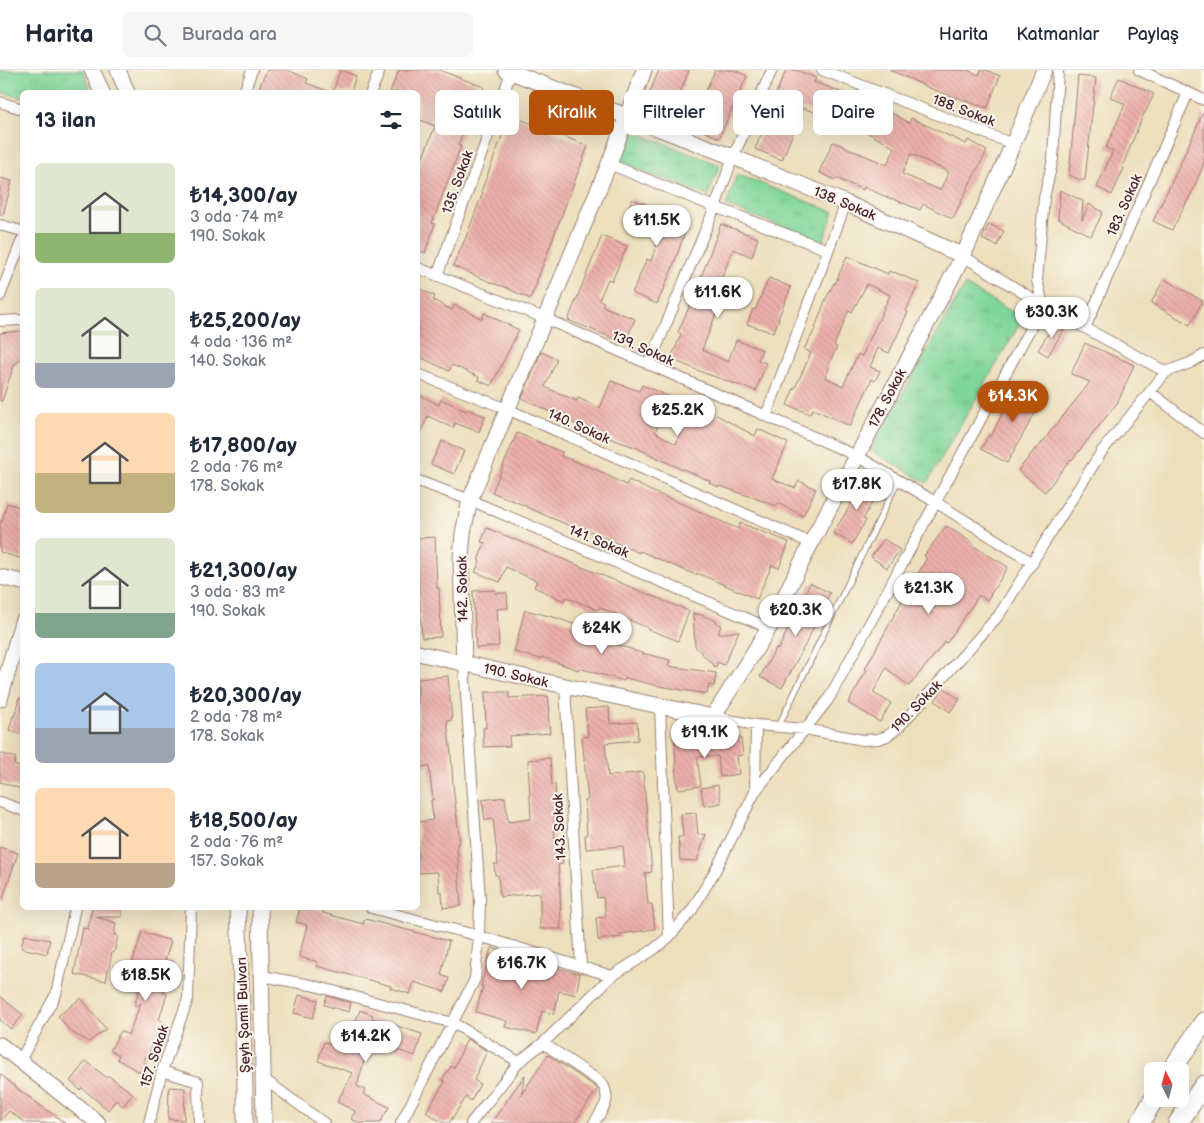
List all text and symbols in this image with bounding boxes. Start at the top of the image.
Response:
search box [123,12,473,57]
text: Harita [25,20,93,49]
icon: search [141,21,169,49]
text: Burada ara [181,23,277,46]
text: Harita [939,24,988,45]
text: Katmanlar [1016,24,1099,45]
text: Paylaş [1127,24,1179,45]
chip: Satılık [435,90,519,135]
chip: Kiralık [529,90,614,135]
chip: Filtreler [624,90,723,135]
chip: Yeni [733,90,803,135]
chip: Daire [813,90,893,135]
street label: 188. Sokak [930,91,998,130]
icon: filters [377,106,405,134]
text: 13 ilan [35,108,96,133]
street label: 135. Sokak [438,148,477,216]
street label: 183. Sokak [1103,171,1146,239]
icon: home [75,183,135,243]
text: ₺14,300/ay [190,183,297,208]
street label: 138. Sokak [811,183,879,224]
pin: ₺11.5K [616,204,698,247]
text: 3 oda · 74 m² [190,208,284,227]
text: ₺11.5K [634,211,680,230]
text: 190. Sokak [190,227,265,246]
pin: ₺11.6K [677,276,759,319]
text: ₺11.6K [695,283,741,302]
pin: ₺30.3K [1011,296,1093,339]
text: ₺30.3K [1026,303,1078,322]
icon: home [75,308,135,368]
text: ₺25,200/ay [190,308,301,333]
street label: 139. Sokak [609,327,677,370]
text: 4 oda · 136 m² [190,333,292,352]
text: 140. Sokak [190,352,266,371]
street label: 178. Sokak [865,366,910,431]
pin: ₺14.3K [972,380,1054,423]
text: ₺14.3K [988,387,1038,406]
pin: ₺25.2K [637,394,719,437]
text: ₺25.2K [652,401,704,420]
street label: 140. Sokak [545,405,613,448]
icon: home [75,433,135,493]
text: ₺17,800/ay [190,433,297,458]
text: 2 oda · 76 m² [190,458,283,477]
pin: ₺17.8K [816,468,898,511]
text: ₺17.8K [833,475,881,494]
text: 178. Sokak [190,477,264,496]
street label: 141. Sokak [566,521,631,562]
street label: 142. Sokak [453,556,472,622]
icon: home [75,558,135,618]
text: ₺21,300/ay [190,558,297,583]
pin: ₺21.3K [888,572,970,615]
text: ₺21.3K [905,579,953,598]
text: 3 oda · 83 m² [190,583,286,602]
pin: ₺20.3K [755,594,837,637]
text: ₺20.3K [770,601,822,620]
text: 190. Sokak [190,602,265,621]
pin: ₺24K [572,612,632,655]
text: ₺24K [583,619,621,638]
street label: 190. Sokak [482,660,550,691]
street label: 190. Sokak [887,677,945,736]
icon: home [75,683,135,743]
text: ₺20,300/ay [190,683,301,708]
text: 2 oda · 78 m² [190,708,283,727]
pin: ₺19.1K [664,716,746,759]
text: ₺19.1K [682,723,728,742]
text: 178. Sokak [190,727,264,746]
street label: 143. Sokak [549,793,570,861]
icon: home [75,808,135,868]
text: ₺18,500/ay [190,808,297,833]
text: 2 oda · 76 m² [190,833,283,852]
text: 157. Sokak [190,852,264,871]
pin: ₺16.7K [481,948,563,990]
text: ₺16.7K [498,954,546,973]
street label: Şeyh Şamil Bulvarı [233,957,254,1073]
pin: ₺18.5K [105,960,187,1002]
text: ₺18.5K [121,966,171,985]
pin: ₺14.2K [325,1020,407,1063]
street label: 157. Sokak [136,1023,173,1089]
text: ₺14.2K [341,1027,391,1046]
north arrow [1144,1062,1189,1108]
map controls [1144,1062,1189,1107]

